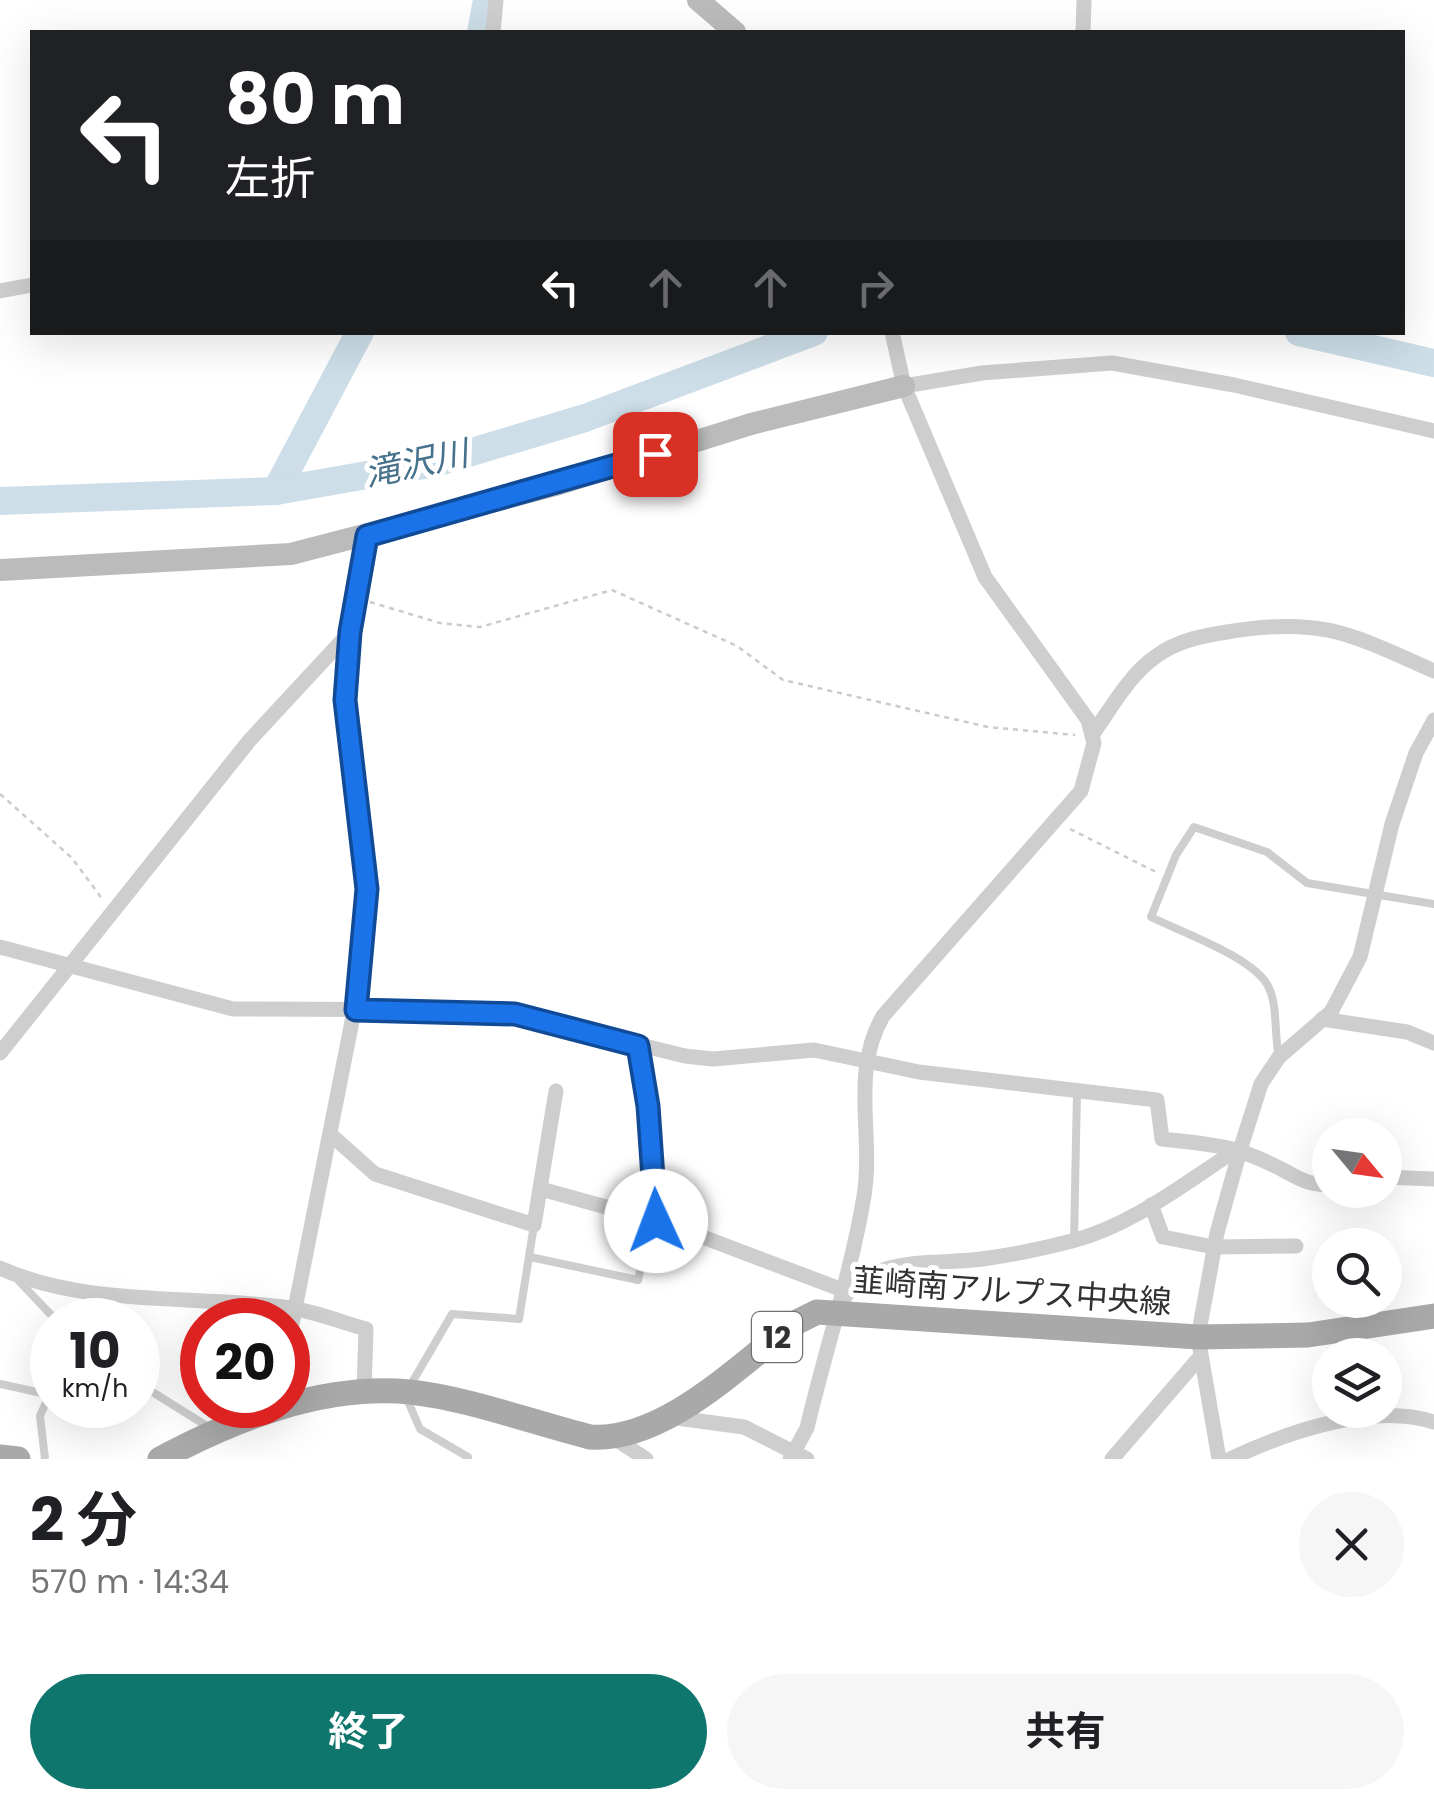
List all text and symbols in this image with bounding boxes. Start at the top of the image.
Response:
text: 80 m [225,50,405,149]
icon: left [60,70,190,200]
text: 左折 [225,147,315,210]
icon: left [533,260,588,315]
icon: ahead [638,260,693,315]
icon: ahead [743,260,798,315]
icon: right [848,260,903,315]
pin [613,412,698,497]
water label: 滝沢川 [360,427,476,498]
icon: arrive [628,427,683,482]
north arrow [1312,1118,1402,1208]
map controls [1312,1118,1402,1428]
position arrow [604,1169,708,1273]
button: search [1312,1228,1402,1318]
street label: 韮崎南アルプス中央線 [851,1257,1173,1325]
speed limit sign: 20 [180,1298,310,1428]
road number: 12 [752,1312,802,1362]
text: 10 [69,1315,121,1386]
button: layers [1312,1338,1402,1428]
text: km/h [62,1371,128,1406]
text: 2 分 [30,1478,137,1562]
button: close [1299,1492,1404,1597]
text: 570 m · 14:34 [30,1559,229,1604]
button: 終了 [30,1674,707,1789]
button: 共有 [727,1674,1404,1789]

